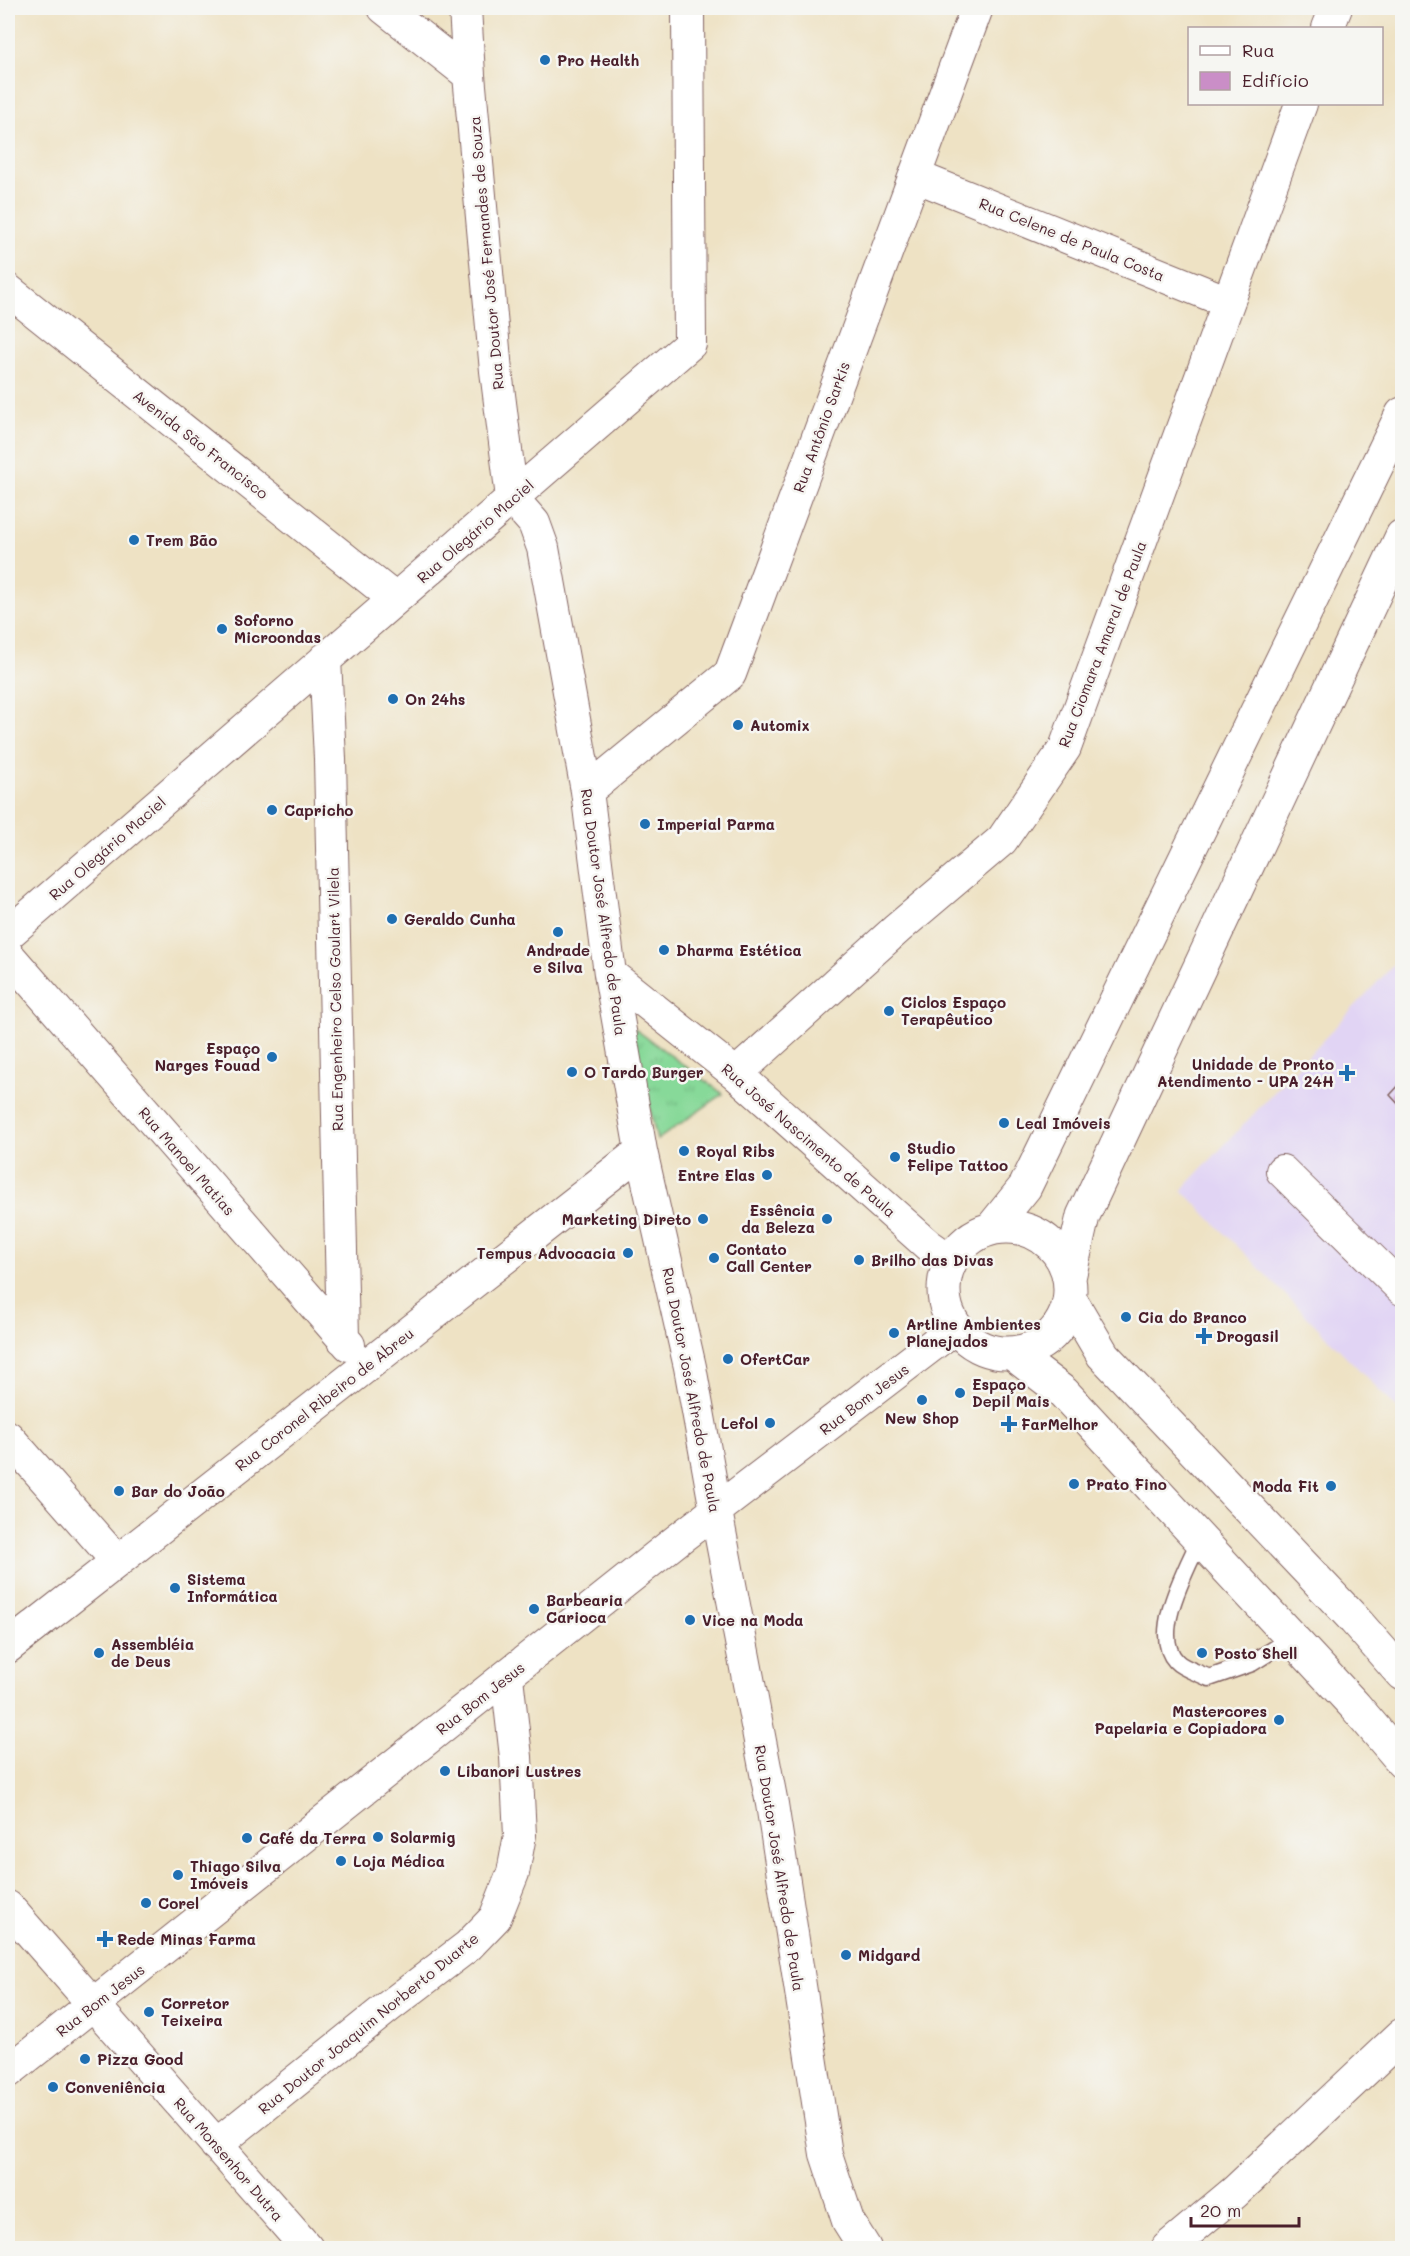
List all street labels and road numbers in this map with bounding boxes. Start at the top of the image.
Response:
street label: Rua Doutor José Fernandes de Souza [464,115,508,391]
street label: Rua Celene de Paula Costa [976,193,1168,285]
street label: Rua Antônio Sarkis [788,359,854,495]
street label: Avenida São Francisco [129,385,273,503]
street label: Rua Olegário Maciel [412,475,538,587]
street label: Rua Ciomara Amaral de Paula [1053,538,1151,750]
street label: Rua Doutor José Alfredo de Paula [577,787,631,1037]
street label: Rua Olegário Maciel [44,792,170,904]
street label: Rua Engenheiro Celso Goulart Vilela [323,867,347,1131]
street label: Rua José Nascimento de Paula [718,1059,900,1221]
street label: Rua Manoel Matias [134,1103,240,1219]
street label: Rua Doutor José Alfredo de Paula [658,1266,726,1514]
street label: Rua Coronel Ribeiro de Abreu [231,1323,417,1475]
street label: Rua Bom Jesus [815,1359,913,1439]
street label: Rua Bom Jesus [432,1657,528,1739]
street label: Rua Doutor José Alfredo de Paula [751,1743,809,1993]
street label: Rua Doutor Joaquim Norberto Duarte [254,1928,482,2118]
street label: Rua Bom Jesus [52,1959,148,2041]
street label: Rua Monsenhor Dutra [170,2093,288,2225]

